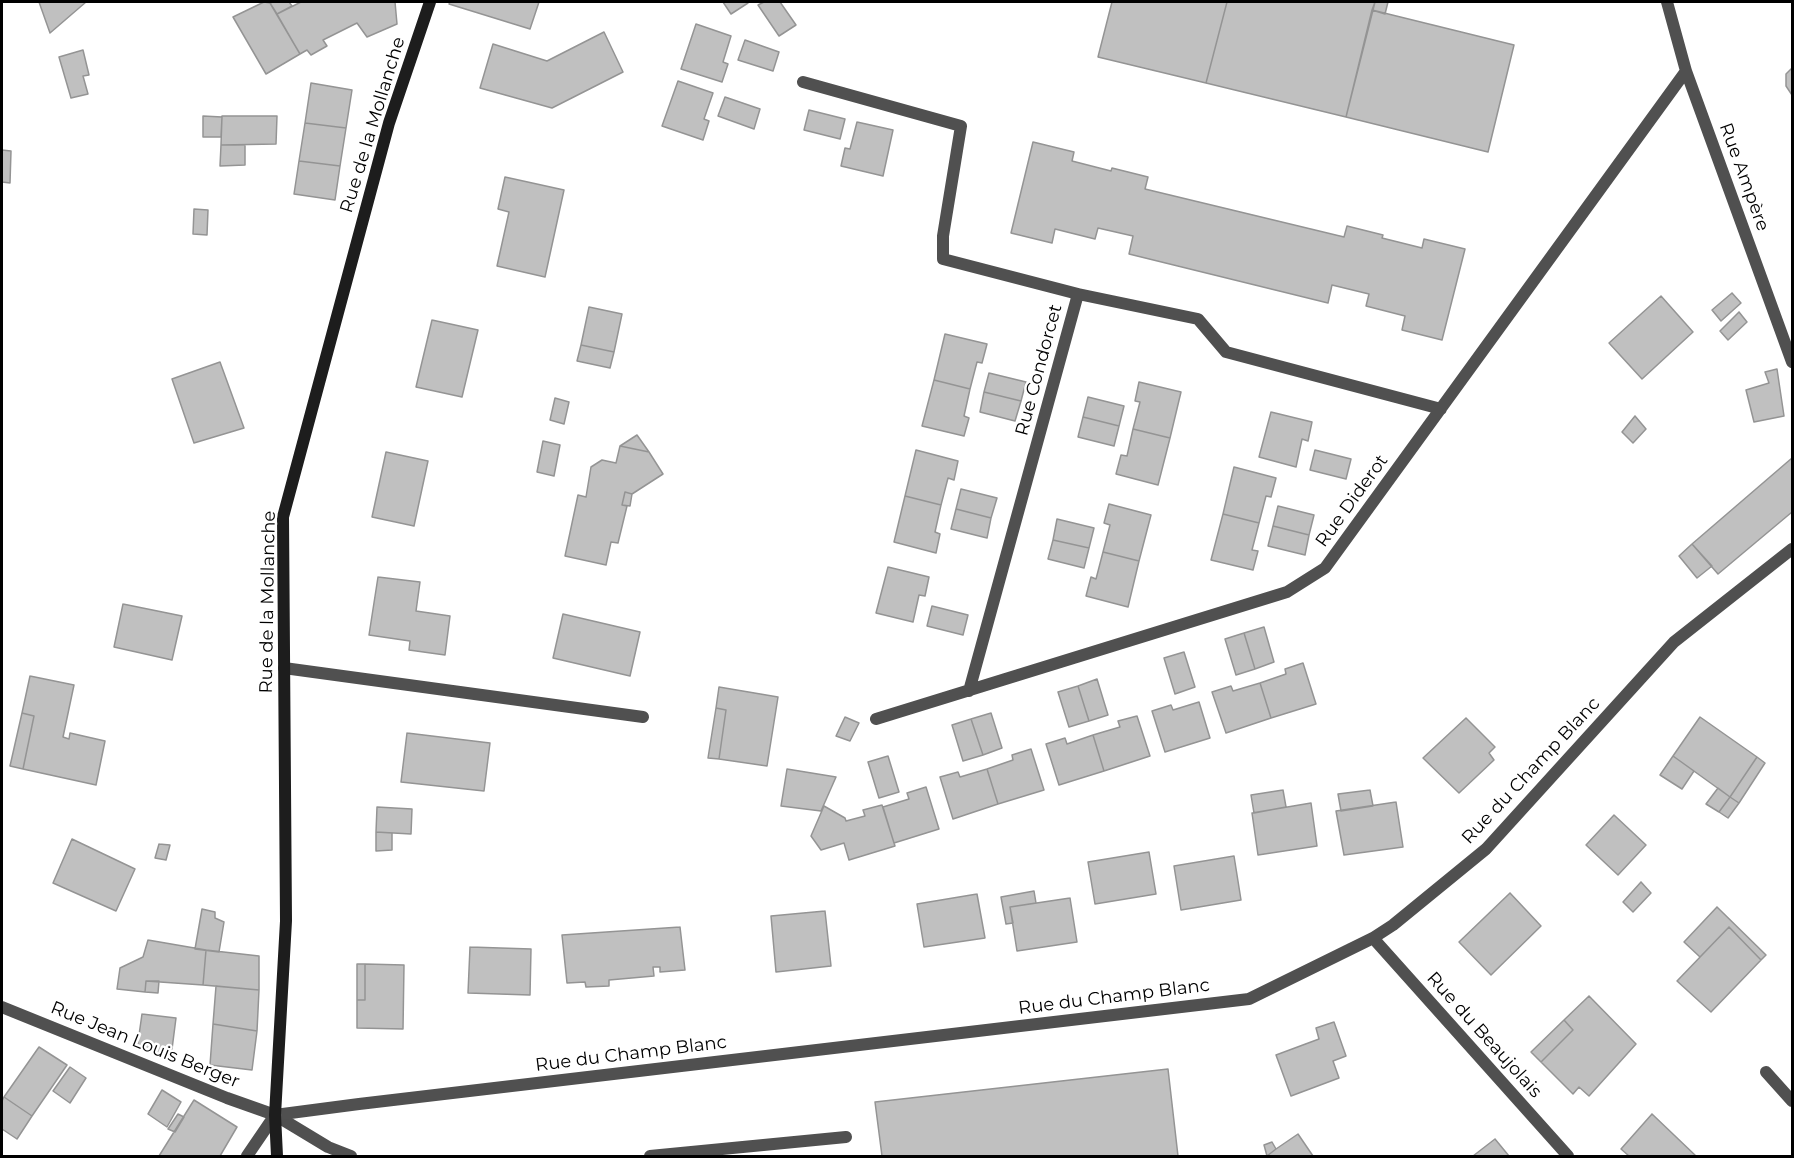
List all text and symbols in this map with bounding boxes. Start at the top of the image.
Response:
street label: Rue de la Mollanche [336,35,410,215]
street label: Rue Ampère [1714,120,1774,234]
street label: Rue Condorcet [1011,302,1067,438]
street label: Rue Diderot [1311,451,1393,551]
street label: Rue de la Mollanche [256,511,280,693]
street label: Rue du Champ Blanc [1457,693,1605,849]
street label: Rue du Beaujolais [1422,968,1546,1102]
street label: Rue du Champ Blanc [1017,975,1211,1019]
street label: Rue Jean Louis Berger [47,997,243,1093]
street label: Rue du Champ Blanc [534,1032,728,1076]

